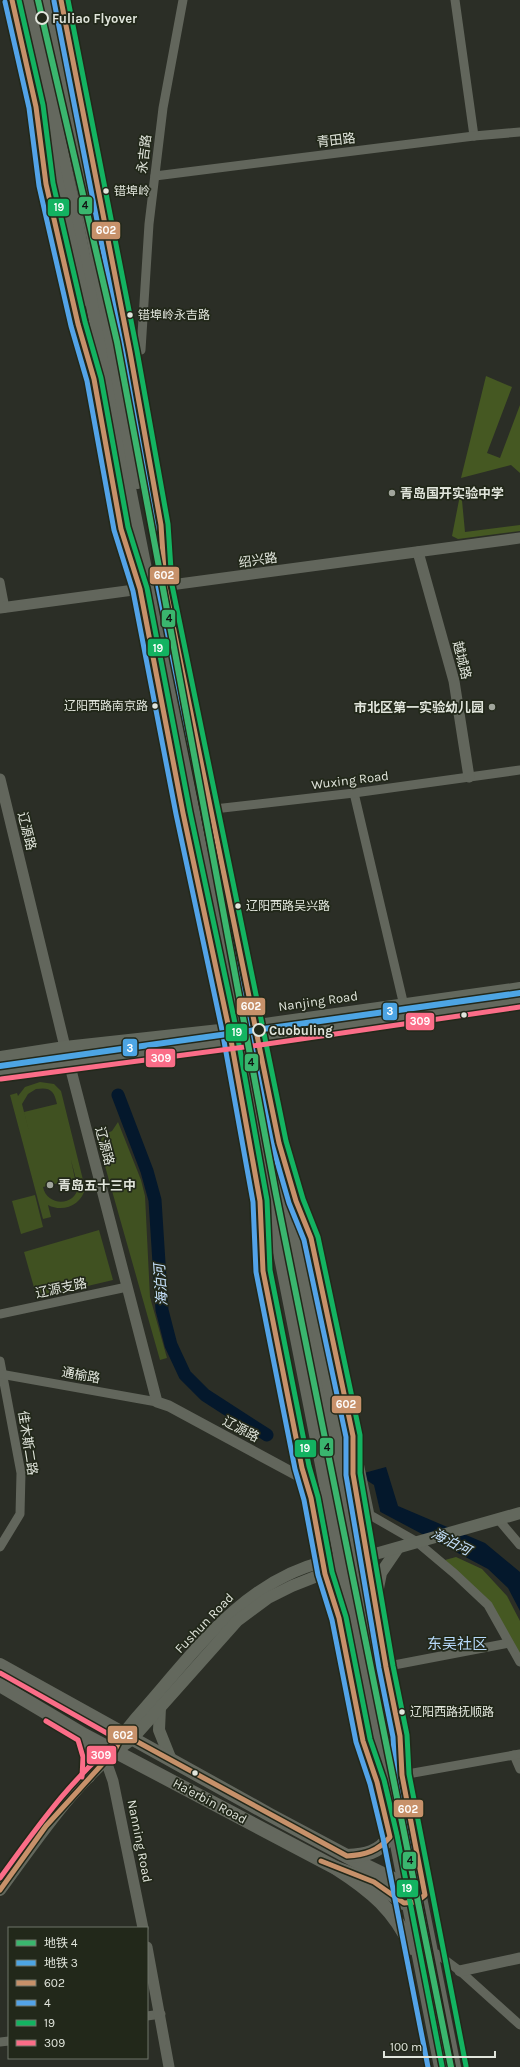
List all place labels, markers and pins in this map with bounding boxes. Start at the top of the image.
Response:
marker: Fuliao Flyover [35,11,49,25]
place label: Fuliao Flyover [52,11,138,26]
place label: 错埠岭 [114,184,150,198]
marker: 错埠岭 [101,186,111,196]
place label: 错埠岭永吉路 [138,308,210,322]
marker: 错埠岭永吉路 [125,310,135,320]
place label: 青岛国开实验中学 [400,486,504,501]
marker: 青岛国开实验中学 [387,488,397,498]
place label: 辽阳西路南京路 [64,699,148,713]
place label: 市北区第一实验幼儿园 [354,700,484,715]
marker: 辽阳西路南京路 [150,701,160,711]
marker: 市北区第一实验幼儿园 [487,702,497,712]
place label: 辽阳西路吴兴路 [246,899,330,913]
marker: 辽阳西路吴兴路 [233,901,243,911]
unlabelled marker [459,1010,469,1020]
marker: Cuobuling [252,1023,266,1037]
place label: Cuobuling [269,1023,333,1038]
place label: 青岛五十三中 [58,1178,136,1193]
marker: 青岛五十三中 [45,1180,55,1190]
place label: 辽阳西路抚顺路 [410,1705,494,1719]
marker: 辽阳西路抚顺路 [397,1707,407,1717]
unlabelled marker [190,1768,200,1778]

